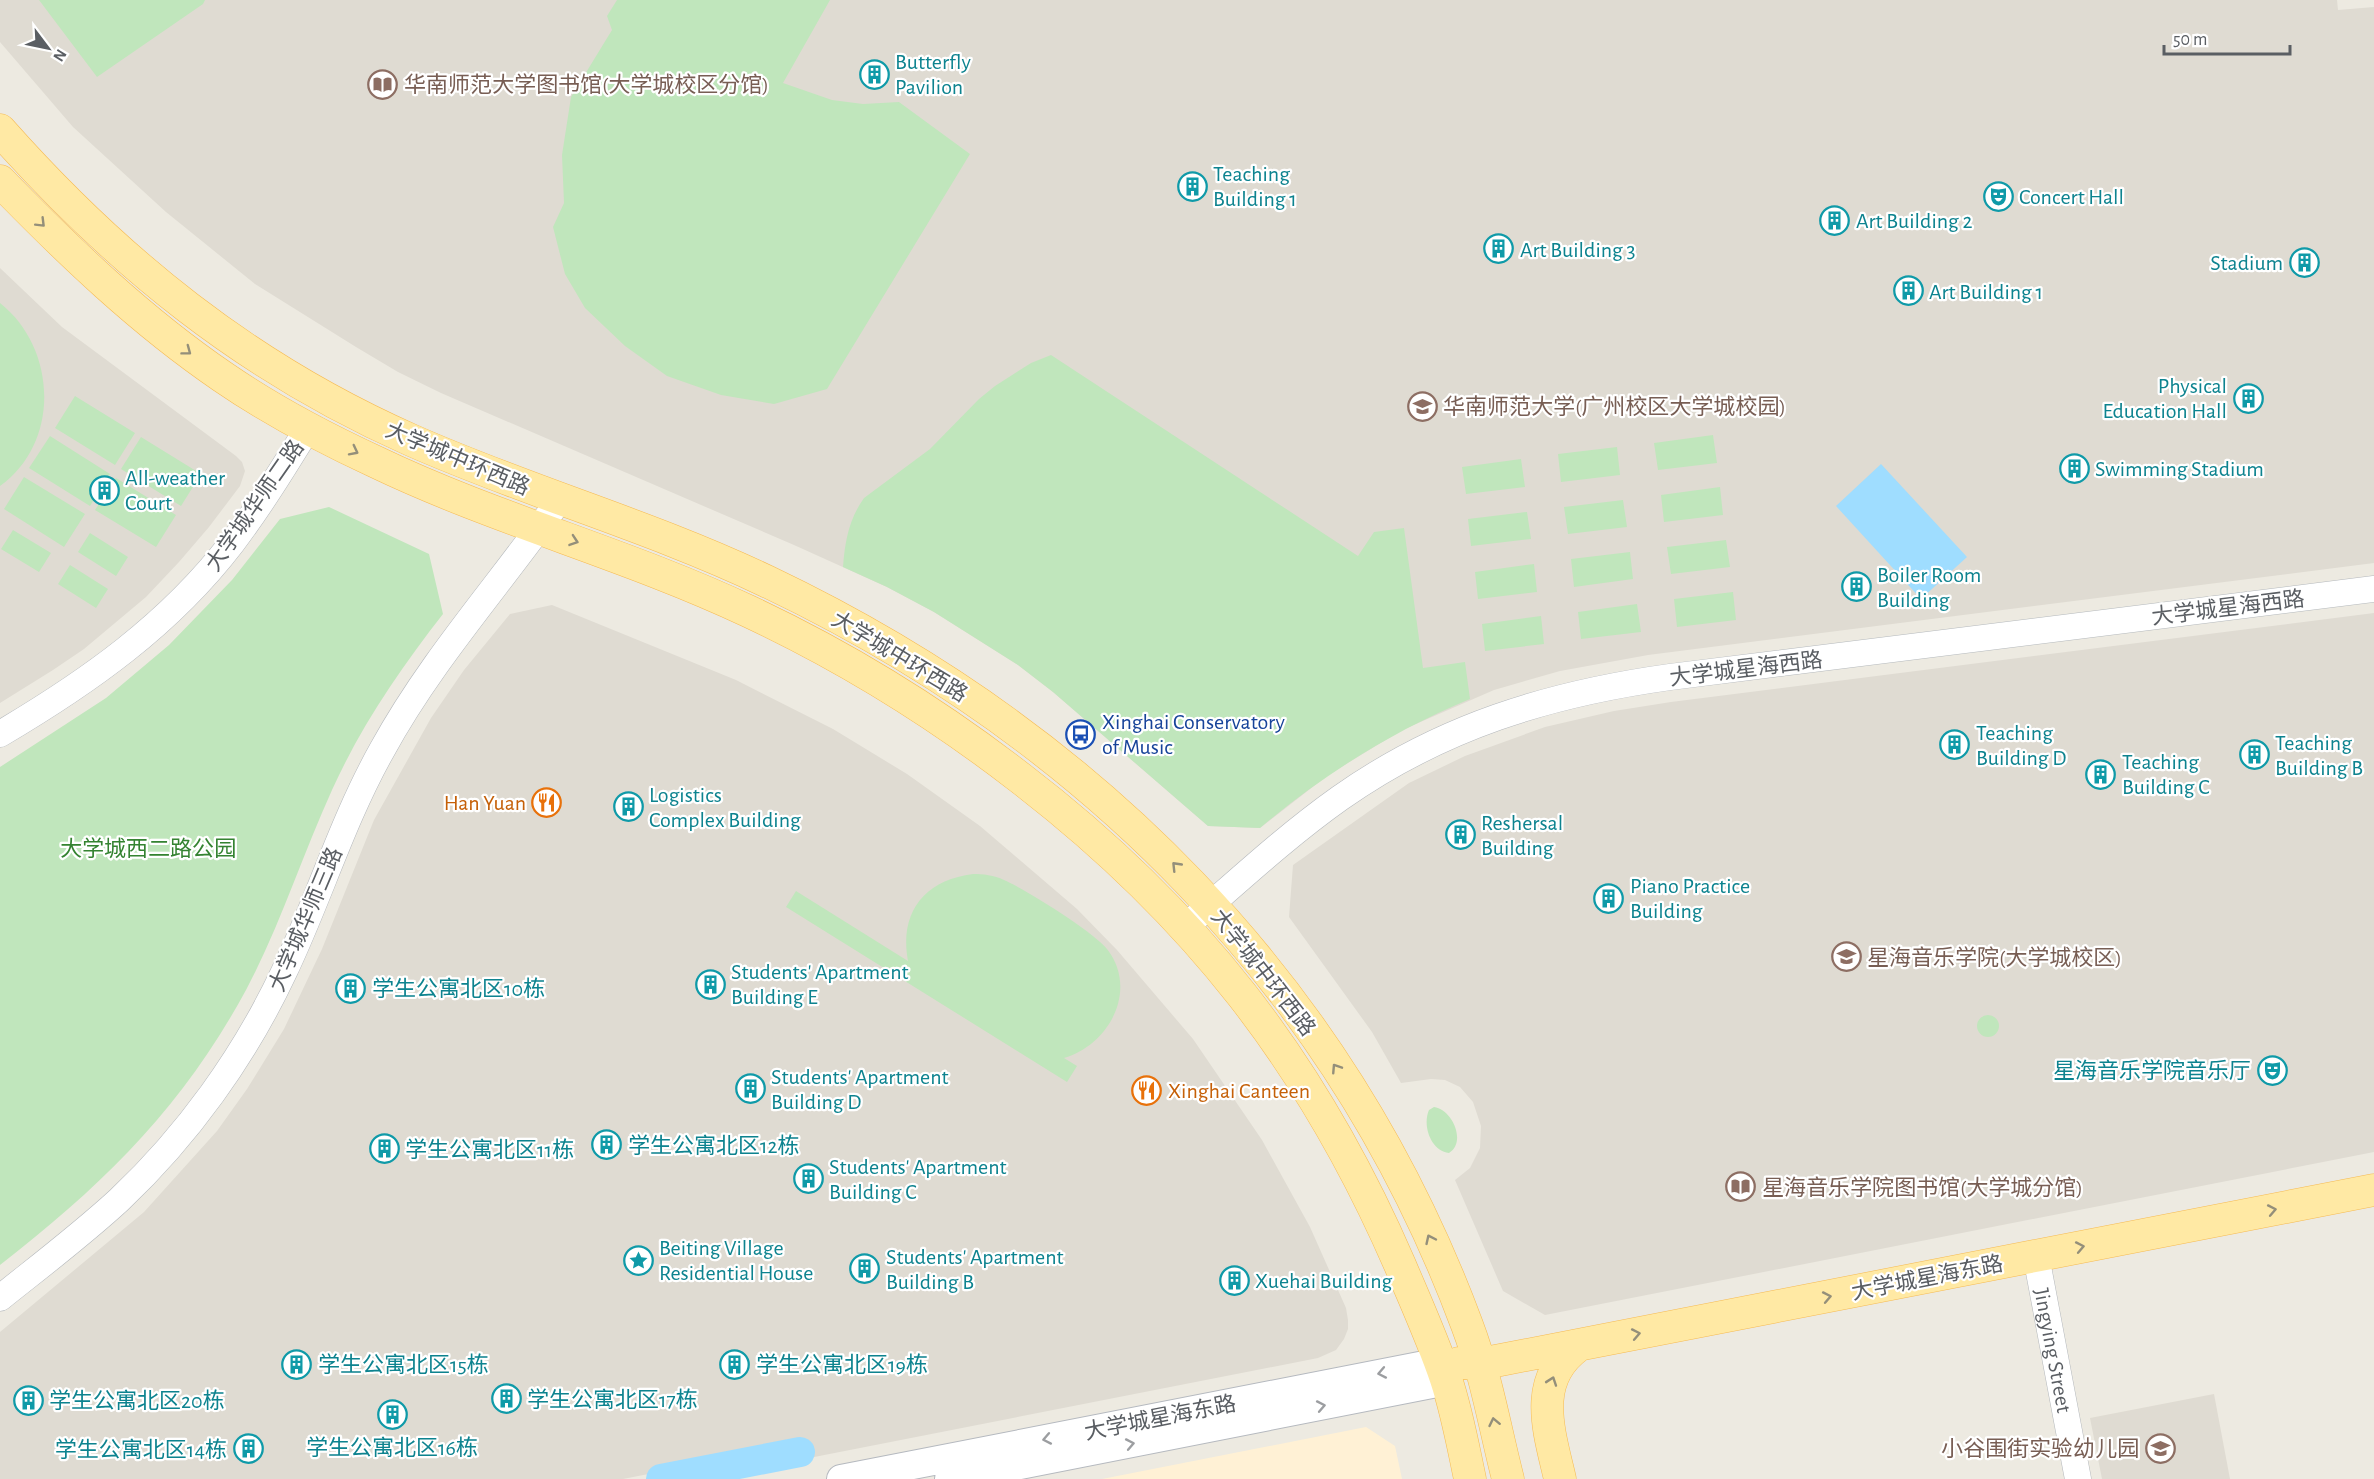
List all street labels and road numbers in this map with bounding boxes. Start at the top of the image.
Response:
street label: 大学城中环西路 [382,418,533,499]
street label: 大学城华师二路 [201,436,308,575]
street label: 大学城星海西路 [2150,587,2306,628]
street label: 大学城中环西路 [828,607,972,706]
street label: 大学城星海西路 [1668,648,1824,689]
street label: 大学城华师三路 [265,844,346,995]
street label: 大学城中环西路 [1207,905,1320,1040]
street label: 大学城星海东路 [1849,1252,2005,1303]
street label: Jingying Street [2030,1286,2075,1415]
street label: 大学城星海东路 [1082,1392,1238,1443]

